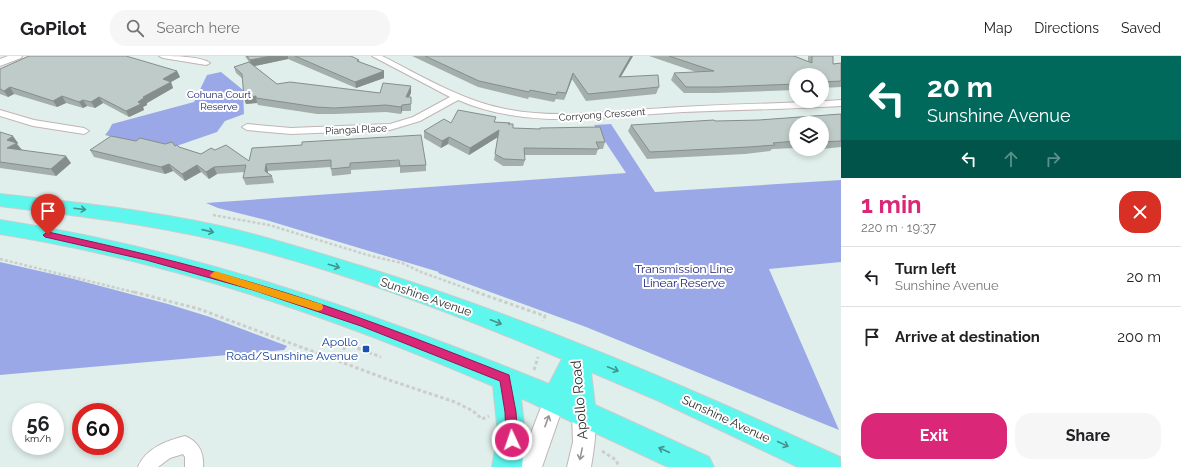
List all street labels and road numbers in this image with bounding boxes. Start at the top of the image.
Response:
street label: Corryong Crescent [558,106,646,123]
street label: Piangal Place [325,122,387,137]
street label: Sunshine Avenue [378,275,474,319]
street label: Apollo Road [568,360,590,440]
street label: Sunshine Avenue [680,392,772,446]

